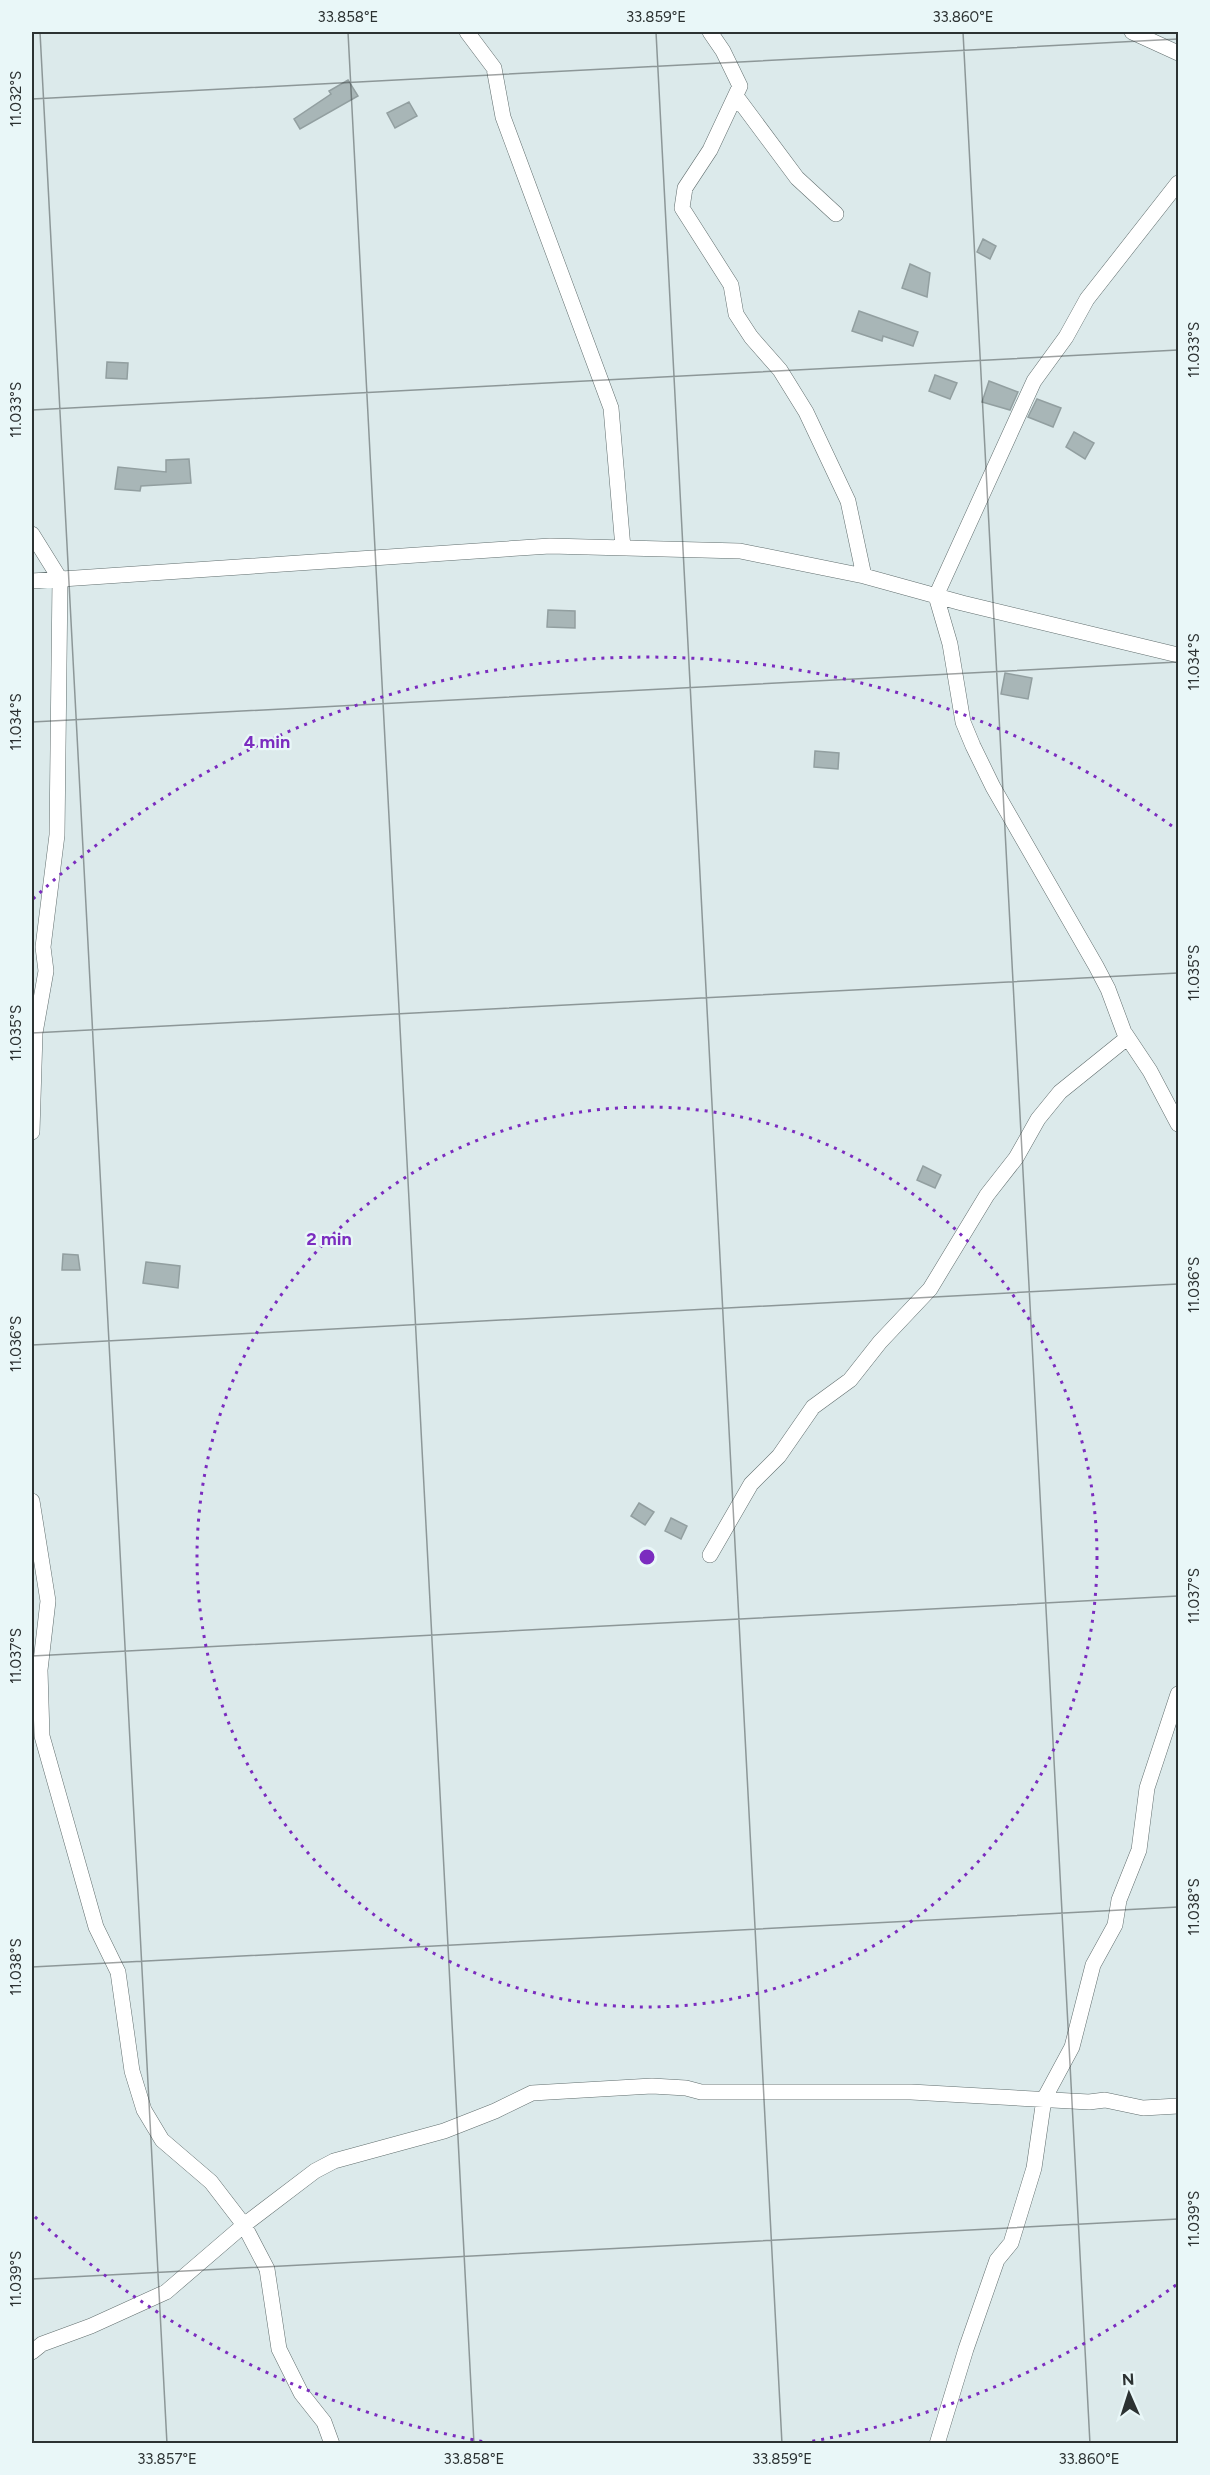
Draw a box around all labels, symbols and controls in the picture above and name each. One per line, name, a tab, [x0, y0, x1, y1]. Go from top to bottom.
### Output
text: 33.858°E	[318, 8, 378, 26]
text: 33.859°E	[626, 8, 686, 26]
text: 33.860°E	[932, 8, 994, 26]
text: 11.032°S	[7, 71, 25, 127]
text: 11.033°S	[1185, 322, 1203, 378]
text: 11.033°S	[7, 382, 25, 438]
text: 11.034°S	[1185, 633, 1203, 691]
text: 11.034°S	[7, 693, 25, 751]
text: 4 min	[244, 731, 290, 753]
text: 11.035°S	[1185, 945, 1203, 1001]
text: 11.035°S	[7, 1005, 25, 1061]
text: 2 min	[306, 1228, 352, 1250]
text: 11.036°S	[1185, 1257, 1203, 1313]
text: 11.036°S	[7, 1316, 25, 1372]
centre of rings	[637, 1547, 657, 1567]
text: 11.037°S	[1185, 1568, 1203, 1624]
text: 11.037°S	[7, 1628, 25, 1684]
text: 11.038°S	[1185, 1878, 1203, 1936]
text: 11.038°S	[7, 1938, 25, 1996]
text: 11.039°S	[1185, 2191, 1203, 2247]
text: 11.039°S	[7, 2251, 25, 2307]
north arrow	[1099, 2364, 1159, 2424]
text: N	[1122, 2370, 1135, 2389]
text: 33.857°E	[137, 2450, 197, 2468]
text: 33.858°E	[444, 2450, 504, 2468]
text: 33.859°E	[752, 2450, 812, 2468]
text: 33.860°E	[1058, 2450, 1120, 2468]

